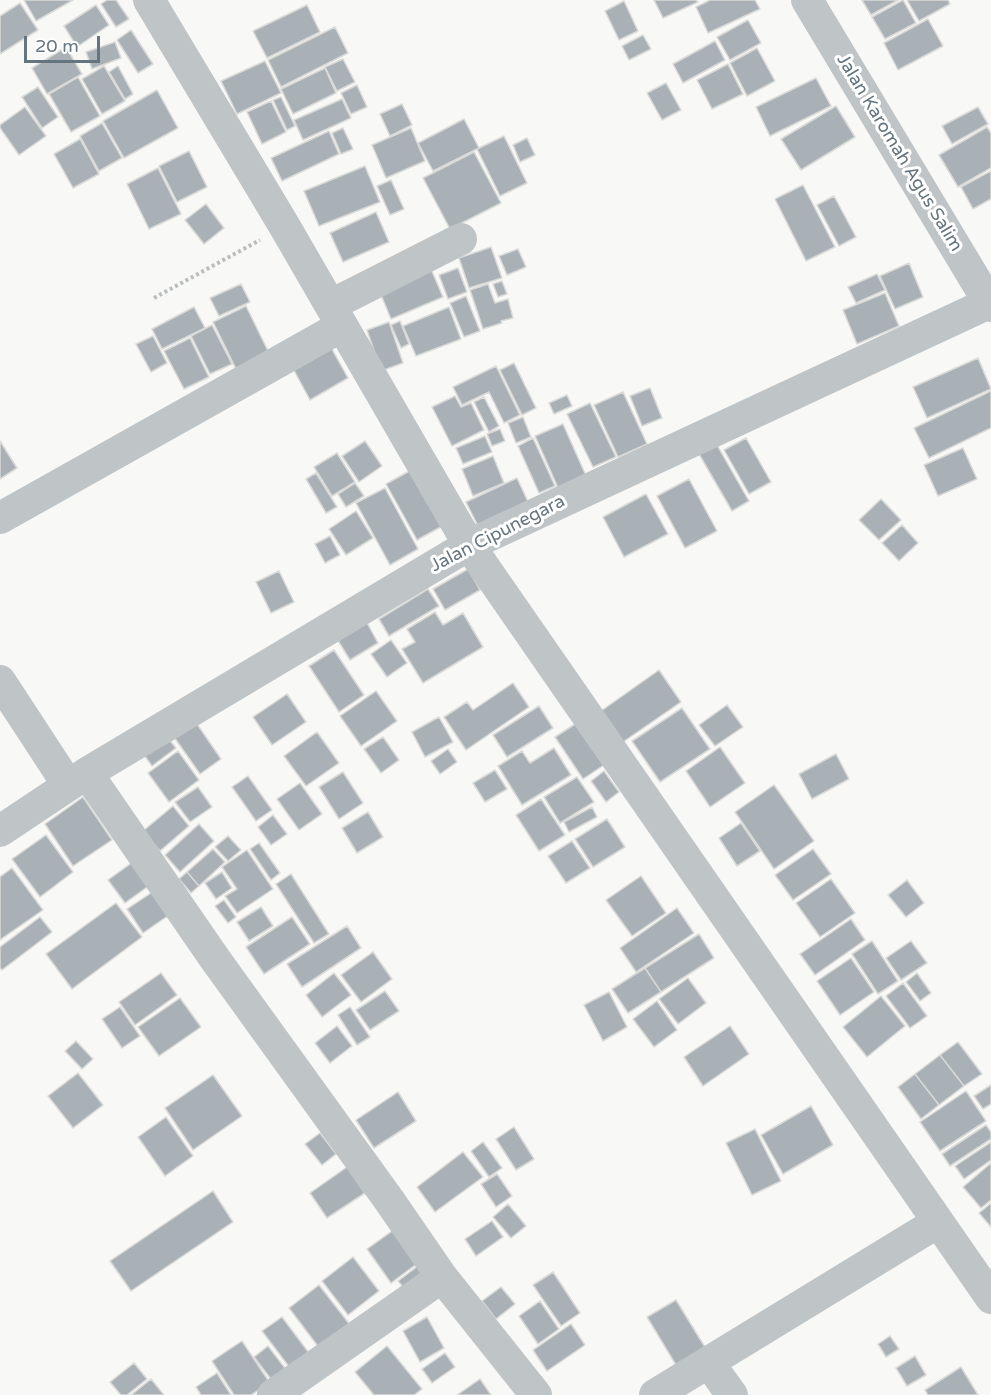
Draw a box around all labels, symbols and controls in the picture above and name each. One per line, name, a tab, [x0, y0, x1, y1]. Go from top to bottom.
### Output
scale bar	[27, 24, 104, 62]
text: 20 m	[35, 35, 79, 57]
street label: Jalan Karomah Agus Salim	[831, 50, 967, 256]
street label: Jalan Cipunegara	[427, 491, 569, 577]

